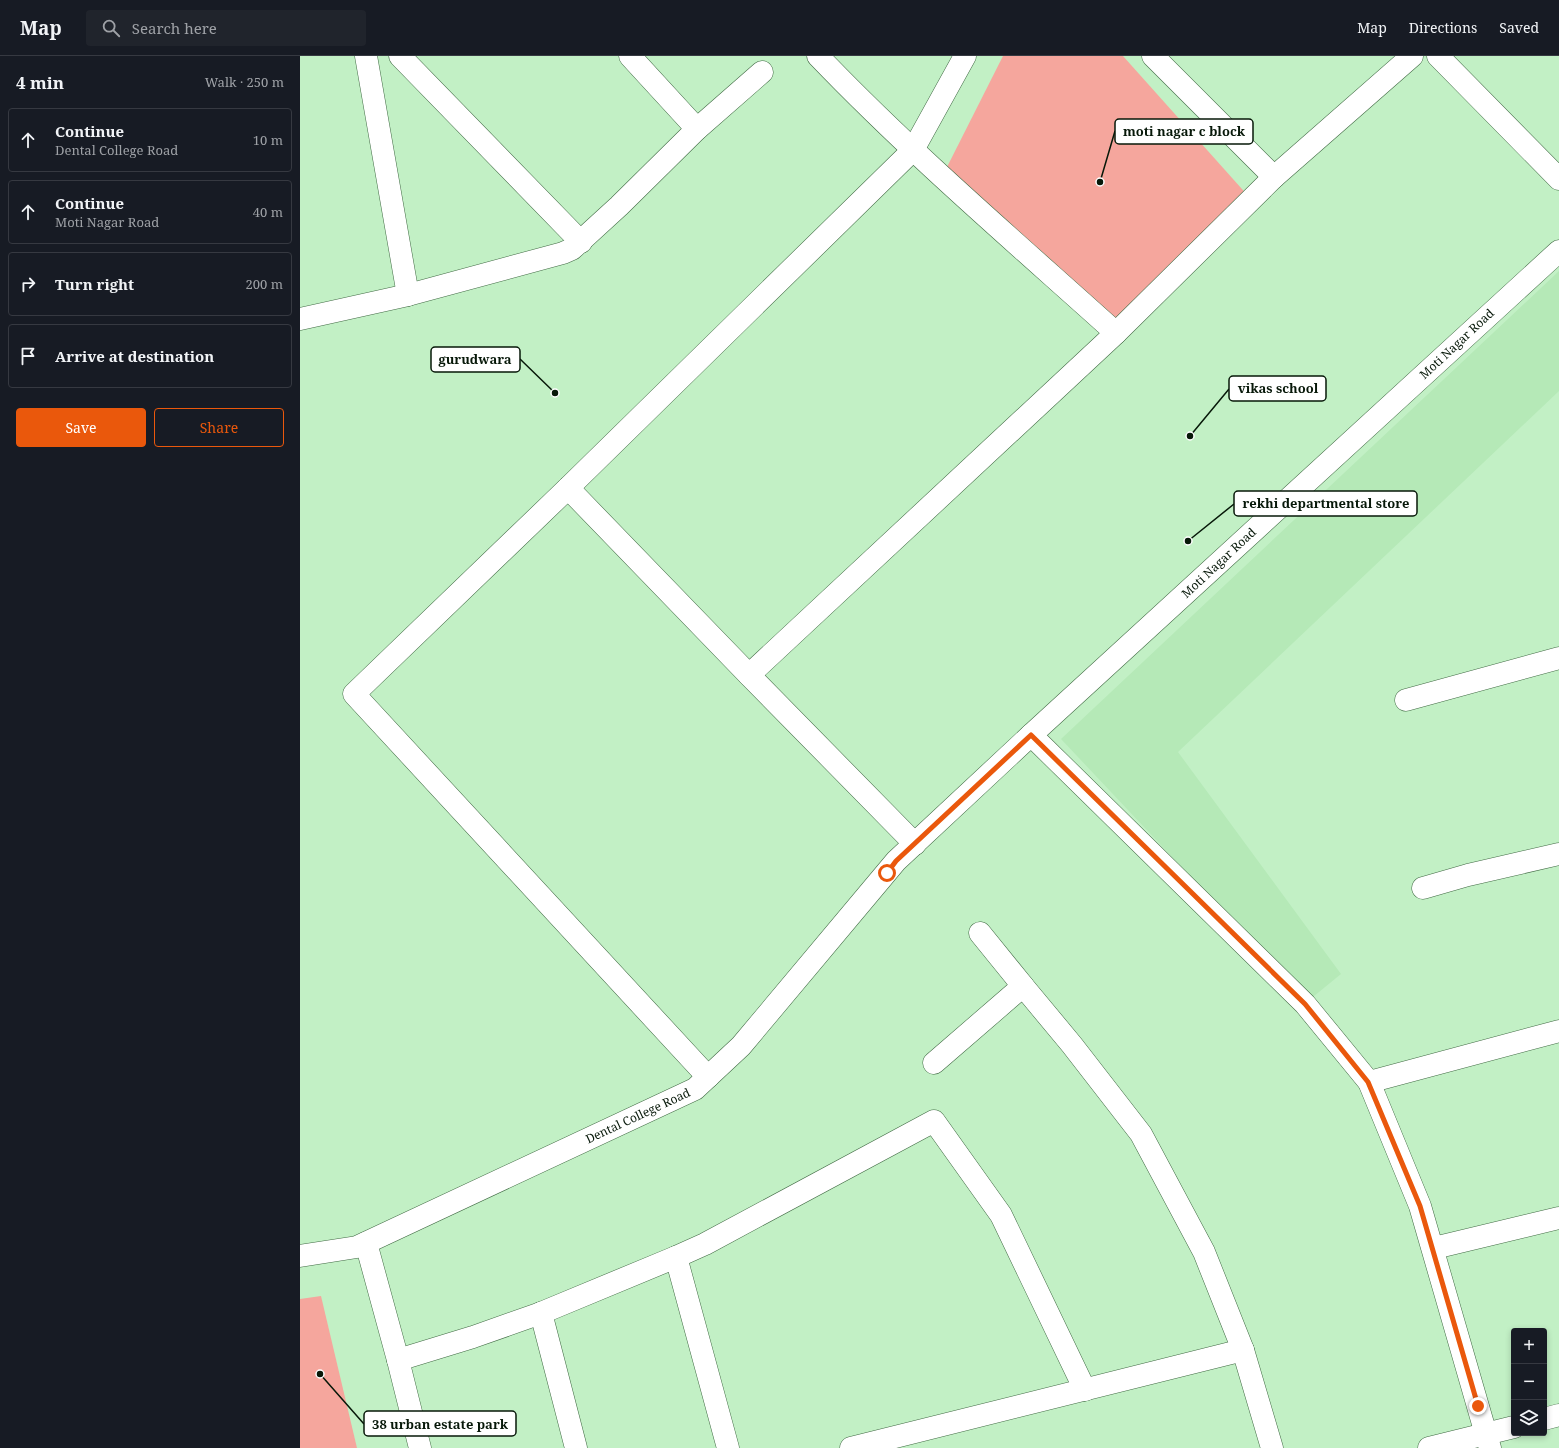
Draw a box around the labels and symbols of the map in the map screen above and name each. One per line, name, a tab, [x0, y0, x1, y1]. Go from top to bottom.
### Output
callout: moti nagar c block	[1115, 119, 1253, 144]
text: moti nagar c block	[1123, 122, 1246, 140]
street label: Moti Nagar Road	[1416, 304, 1498, 383]
callout: gurudwara	[431, 347, 520, 372]
text: gurudwara	[438, 350, 512, 368]
callout: vikas school	[1229, 376, 1326, 401]
text: vikas school	[1238, 379, 1319, 397]
callout: rekhi departmental store	[1234, 491, 1417, 516]
text: rekhi departmental store	[1243, 494, 1409, 512]
street label: Moti Nagar Road	[1178, 523, 1260, 602]
route start	[878, 864, 896, 882]
street label: Dental College Road	[583, 1084, 694, 1147]
route end	[1469, 1397, 1487, 1415]
callout: 38 urban estate park	[364, 1411, 516, 1436]
text: 38 urban estate park	[372, 1415, 509, 1433]

